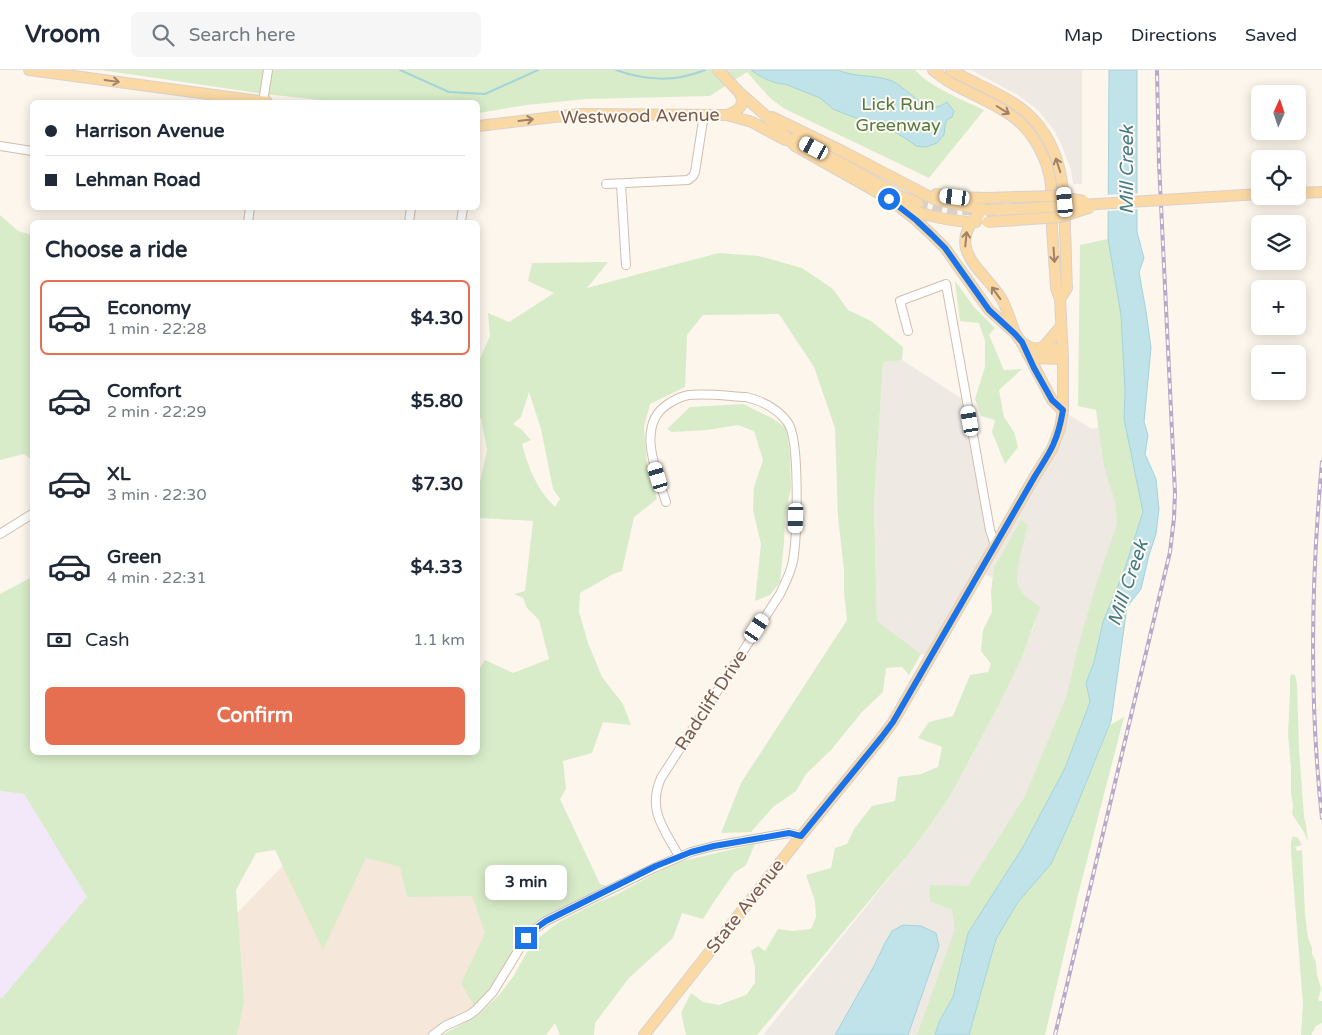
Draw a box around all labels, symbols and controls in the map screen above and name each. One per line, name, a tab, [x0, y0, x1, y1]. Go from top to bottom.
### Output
search box	[131, 12, 481, 57]
text: Vroom	[25, 20, 101, 49]
icon: search	[149, 21, 177, 49]
text: Search here	[189, 24, 296, 46]
text: Map	[1064, 24, 1103, 46]
text: Directions	[1131, 24, 1217, 46]
text: Saved	[1245, 24, 1297, 46]
one-way arrow	[104, 76, 120, 86]
north arrow	[1251, 85, 1306, 140]
map controls	[1251, 85, 1306, 400]
park label: Lick Run Greenway	[855, 93, 941, 136]
street label: Westwood Avenue	[560, 104, 720, 128]
one-way arrow	[995, 105, 1009, 115]
one-way arrow	[518, 115, 534, 125]
text: Harrison Avenue	[75, 120, 225, 142]
water label: Mill Creek	[1116, 124, 1138, 215]
car	[797, 134, 830, 162]
button: locate	[1251, 150, 1306, 205]
one-way arrow	[1053, 157, 1063, 173]
text: Lehman Road	[75, 169, 201, 191]
car	[1056, 186, 1073, 218]
route start	[878, 188, 900, 210]
car	[939, 188, 970, 206]
button: layers	[1251, 215, 1306, 270]
one-way arrow	[961, 232, 971, 248]
text: Choose a ride	[45, 237, 188, 263]
one-way arrow	[1049, 247, 1058, 263]
button: +	[1251, 280, 1306, 335]
one-way arrow	[991, 287, 1002, 300]
icon: car	[47, 295, 92, 340]
text: Economy	[107, 297, 191, 319]
text: $4.30	[411, 307, 463, 329]
text: 1 min · 22:28	[107, 319, 206, 339]
button: −	[1251, 345, 1306, 400]
icon: car	[47, 378, 92, 423]
text: Comfort	[107, 380, 181, 402]
text: $5.80	[411, 390, 463, 412]
text: 2 min · 22:29	[107, 402, 206, 422]
car	[960, 405, 979, 437]
car	[646, 460, 669, 494]
icon: car	[47, 461, 92, 506]
text: XL	[107, 463, 131, 485]
text: $7.30	[412, 473, 463, 495]
text: 3 min · 22:30	[107, 485, 206, 505]
car	[787, 503, 804, 533]
water label: Mill Creek	[1103, 536, 1153, 629]
icon: car	[47, 544, 92, 589]
text: Green	[107, 546, 161, 568]
text: $4.33	[411, 556, 463, 578]
text: 4 min · 22:31	[107, 568, 206, 588]
car	[742, 611, 771, 645]
icon: cash	[45, 626, 73, 654]
text: Cash	[85, 629, 130, 651]
text: 1.1 km	[413, 630, 465, 650]
street label: Radcliff Drive	[670, 645, 752, 755]
button: Confirm	[45, 687, 465, 745]
street label: State Avenue	[701, 855, 789, 957]
callout: 3 min	[485, 866, 567, 900]
text: 3 min	[505, 872, 547, 892]
route end	[515, 927, 537, 949]

